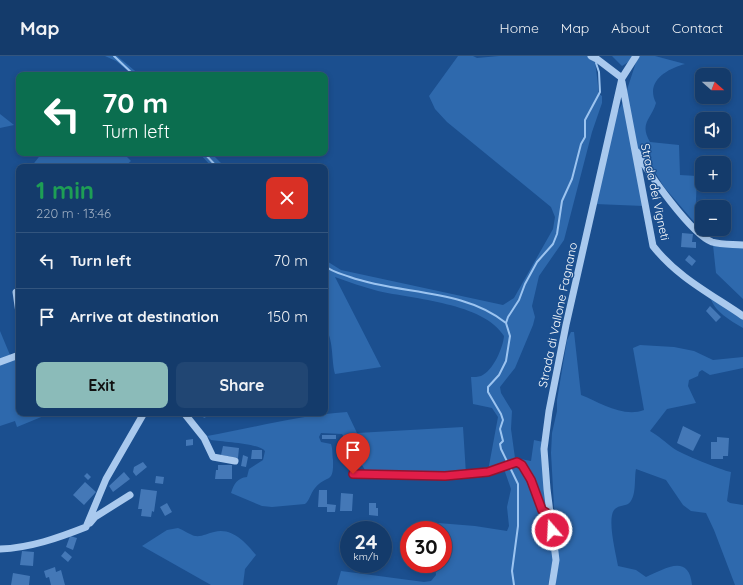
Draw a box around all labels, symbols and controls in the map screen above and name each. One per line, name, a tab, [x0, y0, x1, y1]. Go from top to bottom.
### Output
text: Map	[20, 16, 59, 40]
text: Home	[500, 19, 539, 37]
text: Map	[561, 19, 589, 37]
text: About	[611, 19, 650, 37]
text: Contact	[672, 19, 723, 37]
north arrow	[695, 68, 731, 104]
map controls	[695, 68, 731, 236]
text: 70 m	[102, 85, 168, 120]
icon: left	[36, 88, 88, 140]
button: sound	[695, 112, 731, 148]
text: Turn left	[102, 120, 170, 143]
street label: Strada dei Vigneti	[638, 142, 673, 242]
button: +	[695, 156, 731, 192]
text: 1 min	[36, 175, 94, 205]
button: close	[266, 177, 308, 219]
button: −	[695, 200, 731, 236]
text: 220 m · 13:46	[36, 205, 111, 221]
street label: Strada di Vallone Fagnano	[535, 241, 580, 389]
icon: left	[36, 250, 58, 272]
text: Turn left	[70, 251, 132, 270]
text: 70 m	[274, 251, 308, 270]
icon: arrive	[36, 306, 58, 328]
text: Arrive at destination	[70, 307, 219, 326]
text: 150 m	[268, 307, 308, 326]
button: Exit	[36, 362, 168, 408]
button: Share	[176, 362, 308, 408]
pin	[336, 433, 370, 474]
icon: arrive	[342, 439, 364, 461]
position arrow	[531, 509, 573, 551]
speed limit sign: 30	[400, 521, 452, 573]
text: 24	[354, 529, 378, 554]
text: km/h	[353, 550, 379, 563]

